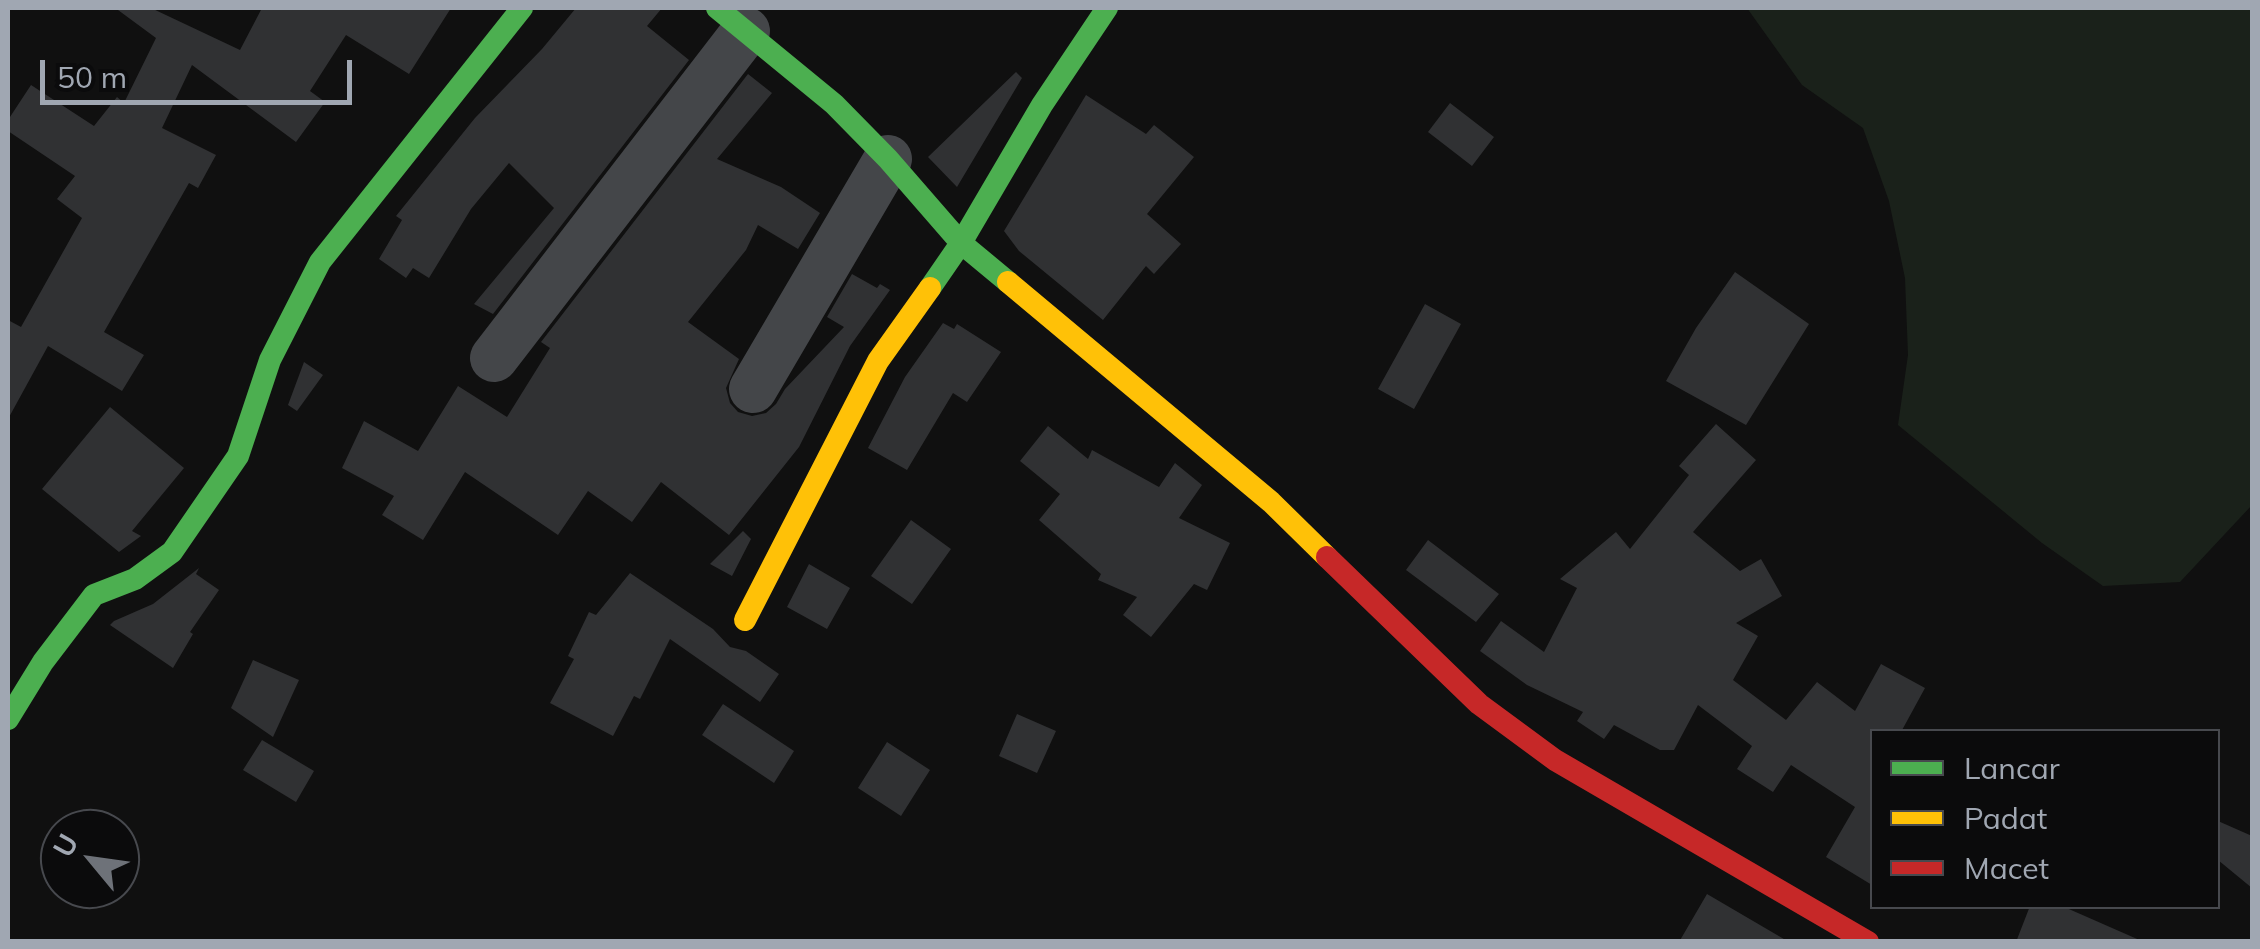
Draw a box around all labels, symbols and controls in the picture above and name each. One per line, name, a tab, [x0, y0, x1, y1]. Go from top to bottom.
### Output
scale bar	[45, 40, 358, 102]
text: 50 m	[57, 58, 127, 96]
legend	[1870, 729, 2220, 909]
text: Lancar	[1964, 749, 2060, 787]
text: Padat	[1964, 799, 2047, 837]
north arrow	[40, 809, 140, 909]
text: U	[45, 828, 85, 863]
text: Macet	[1964, 849, 2049, 887]

